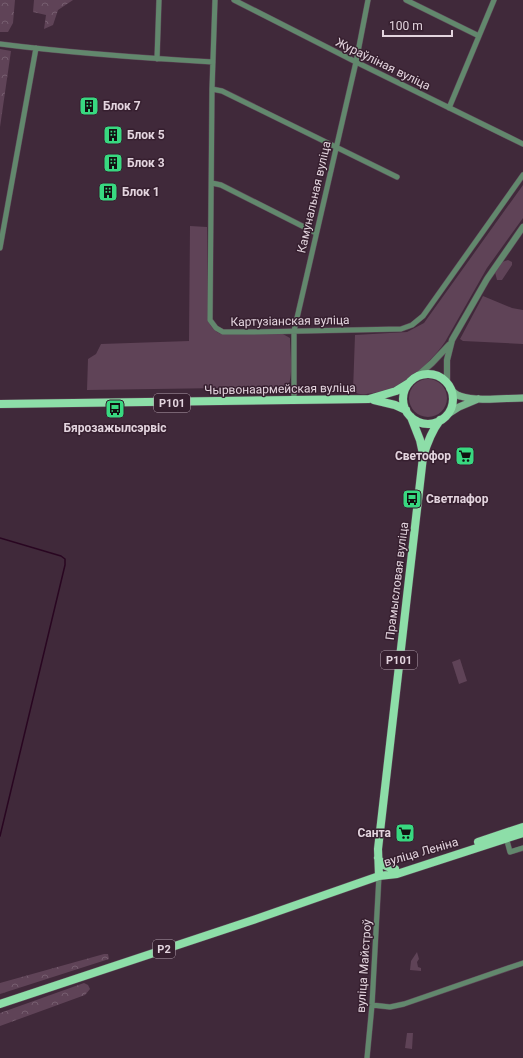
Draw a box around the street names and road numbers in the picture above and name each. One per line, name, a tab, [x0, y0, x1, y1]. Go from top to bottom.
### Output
street label: Жураўліная вуліца	[333, 35, 433, 93]
street label: Камунальная вуліца	[294, 140, 334, 254]
street label: Картузіанская вуліца	[230, 313, 350, 329]
street label: Чырвонаармейская вуліца	[204, 381, 356, 397]
road number: Р101	[154, 394, 190, 412]
street label: Прамысловая вуліца	[383, 521, 411, 641]
road number: Р101	[381, 651, 417, 669]
street label: вуліца Леніна	[382, 835, 460, 869]
street label: вуліца Майстроў	[354, 918, 374, 1013]
road number: Р2	[153, 940, 175, 958]

